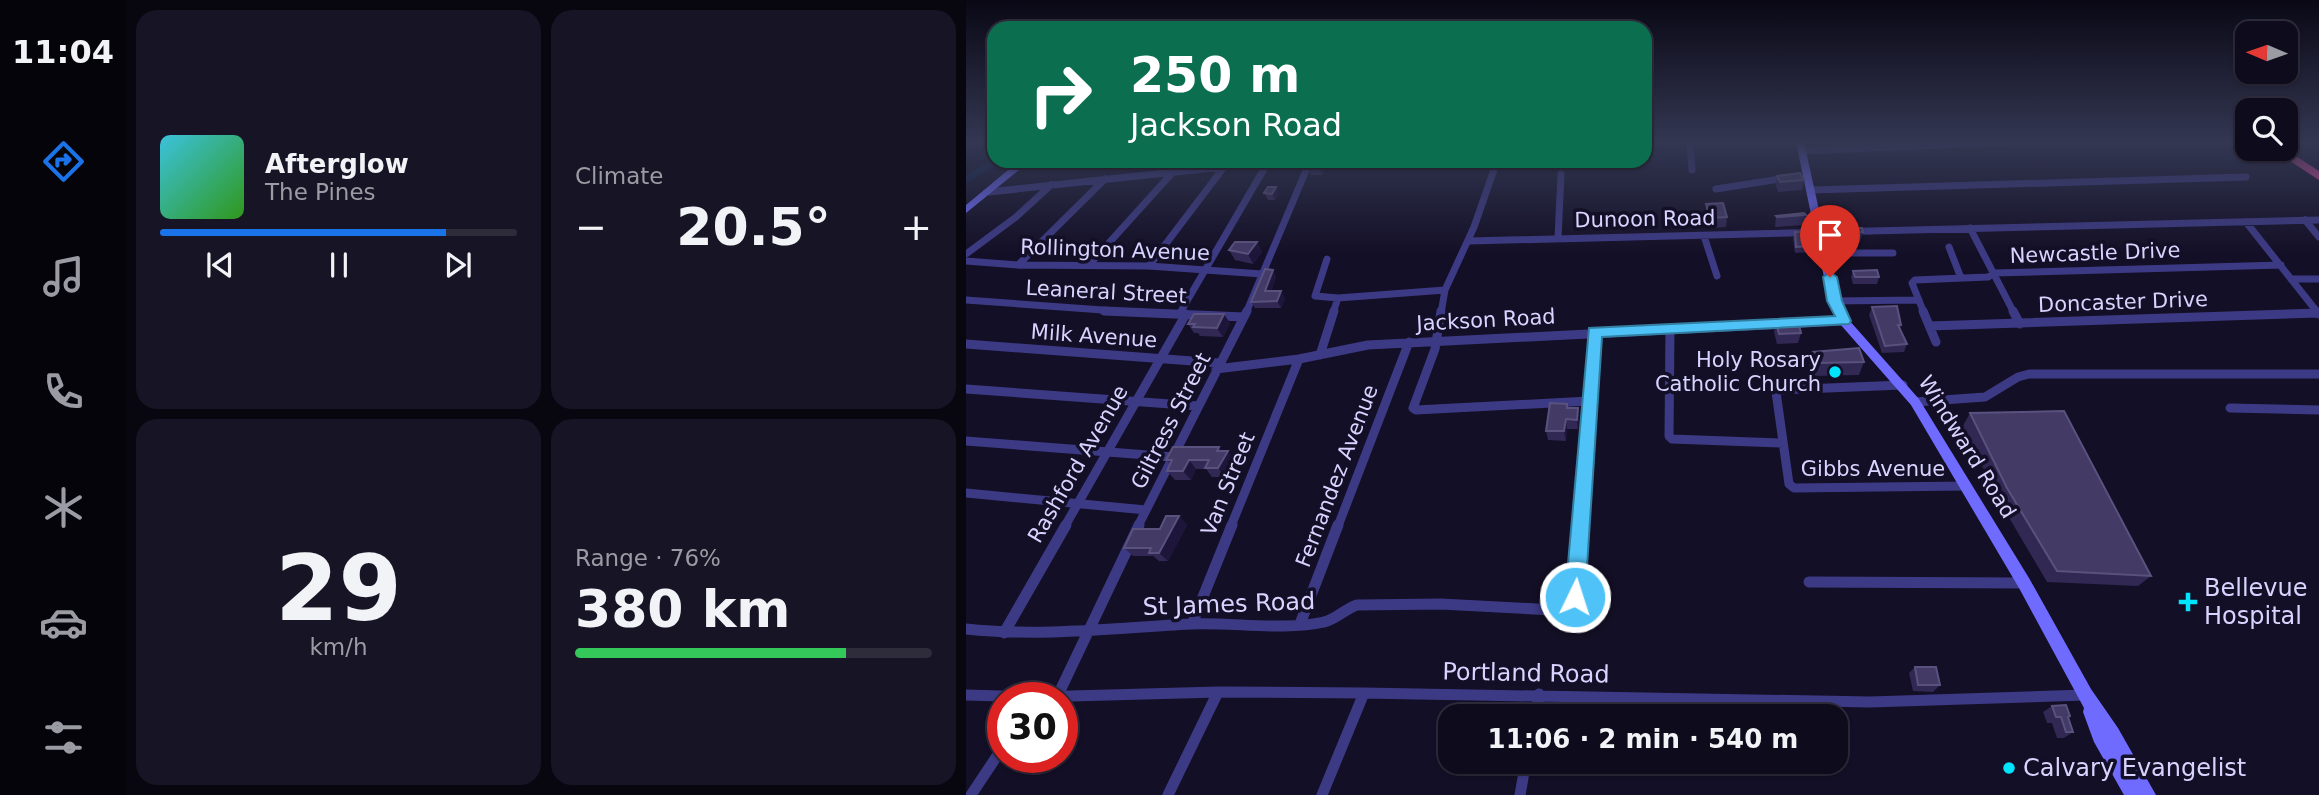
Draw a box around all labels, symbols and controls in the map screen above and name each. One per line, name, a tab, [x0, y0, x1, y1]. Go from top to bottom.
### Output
north arrow	[2235, 21, 2298, 84]
map controls	[2235, 21, 2298, 161]
text: 11:04	[12, 33, 114, 71]
text: 250 m	[1130, 47, 1300, 104]
icon: right	[1015, 49, 1106, 140]
button: search	[2235, 98, 2298, 161]
text: Jackson Road	[1130, 106, 1342, 144]
icon: directions	[39, 137, 88, 186]
text: Afterglow	[265, 149, 409, 179]
text: Climate	[575, 163, 664, 189]
text: The Pines	[265, 179, 376, 205]
text: 20.5°	[676, 197, 831, 257]
text: −	[575, 205, 607, 249]
text: +	[900, 205, 932, 249]
pin	[1800, 205, 1860, 277]
street label: Dunoon Road	[1574, 206, 1716, 232]
icon: arrive	[1811, 216, 1849, 254]
street label: Rollington Avenue	[1020, 235, 1210, 265]
street label: Newcastle Drive	[2009, 238, 2181, 268]
icon: previous	[201, 246, 239, 284]
icon: pause	[320, 246, 358, 284]
icon: next	[439, 246, 477, 284]
icon: music	[39, 252, 88, 301]
street label: Leaneral Street	[1025, 276, 1187, 308]
street label: Doncaster Drive	[2038, 287, 2208, 317]
street label: Jackson Road	[1414, 304, 1556, 336]
street label: Milk Avenue	[1030, 320, 1158, 352]
place label: Holy Rosary Catholic Church	[1655, 348, 1821, 396]
street label: Giltress Street	[1126, 349, 1216, 493]
marker: Holy Rosary Catholic Church	[1827, 364, 1843, 380]
icon: phone	[39, 367, 88, 416]
street label: Windward Road	[1913, 371, 2021, 523]
street label: Rashford Avenue	[1023, 381, 1133, 547]
street label: Fernandez Avenue	[1291, 381, 1383, 571]
street label: Van Street	[1196, 429, 1260, 539]
street label: Gibbs Avenue	[1801, 457, 1945, 481]
icon: climate	[39, 483, 88, 532]
text: 29	[275, 536, 402, 641]
text: Range · 76%	[575, 545, 721, 571]
position arrow	[1538, 560, 1612, 634]
place label: Bellevue Hospital	[2204, 574, 2308, 630]
text: 380 km	[575, 579, 790, 639]
street label: St James Road	[1142, 587, 1316, 621]
marker: Bellevue Hospital	[2178, 592, 2198, 612]
icon: car	[39, 598, 88, 647]
text: km/h	[309, 634, 368, 660]
street label: Portland Road	[1442, 658, 1610, 688]
speed limit sign: 30	[987, 682, 1078, 773]
icon: filters	[39, 713, 88, 762]
text: 11:06 · 2 min · 540 m	[1488, 724, 1798, 754]
place label: Calvary Evangelist	[2023, 754, 2246, 782]
marker: Calvary Evangelist	[2001, 760, 2017, 776]

